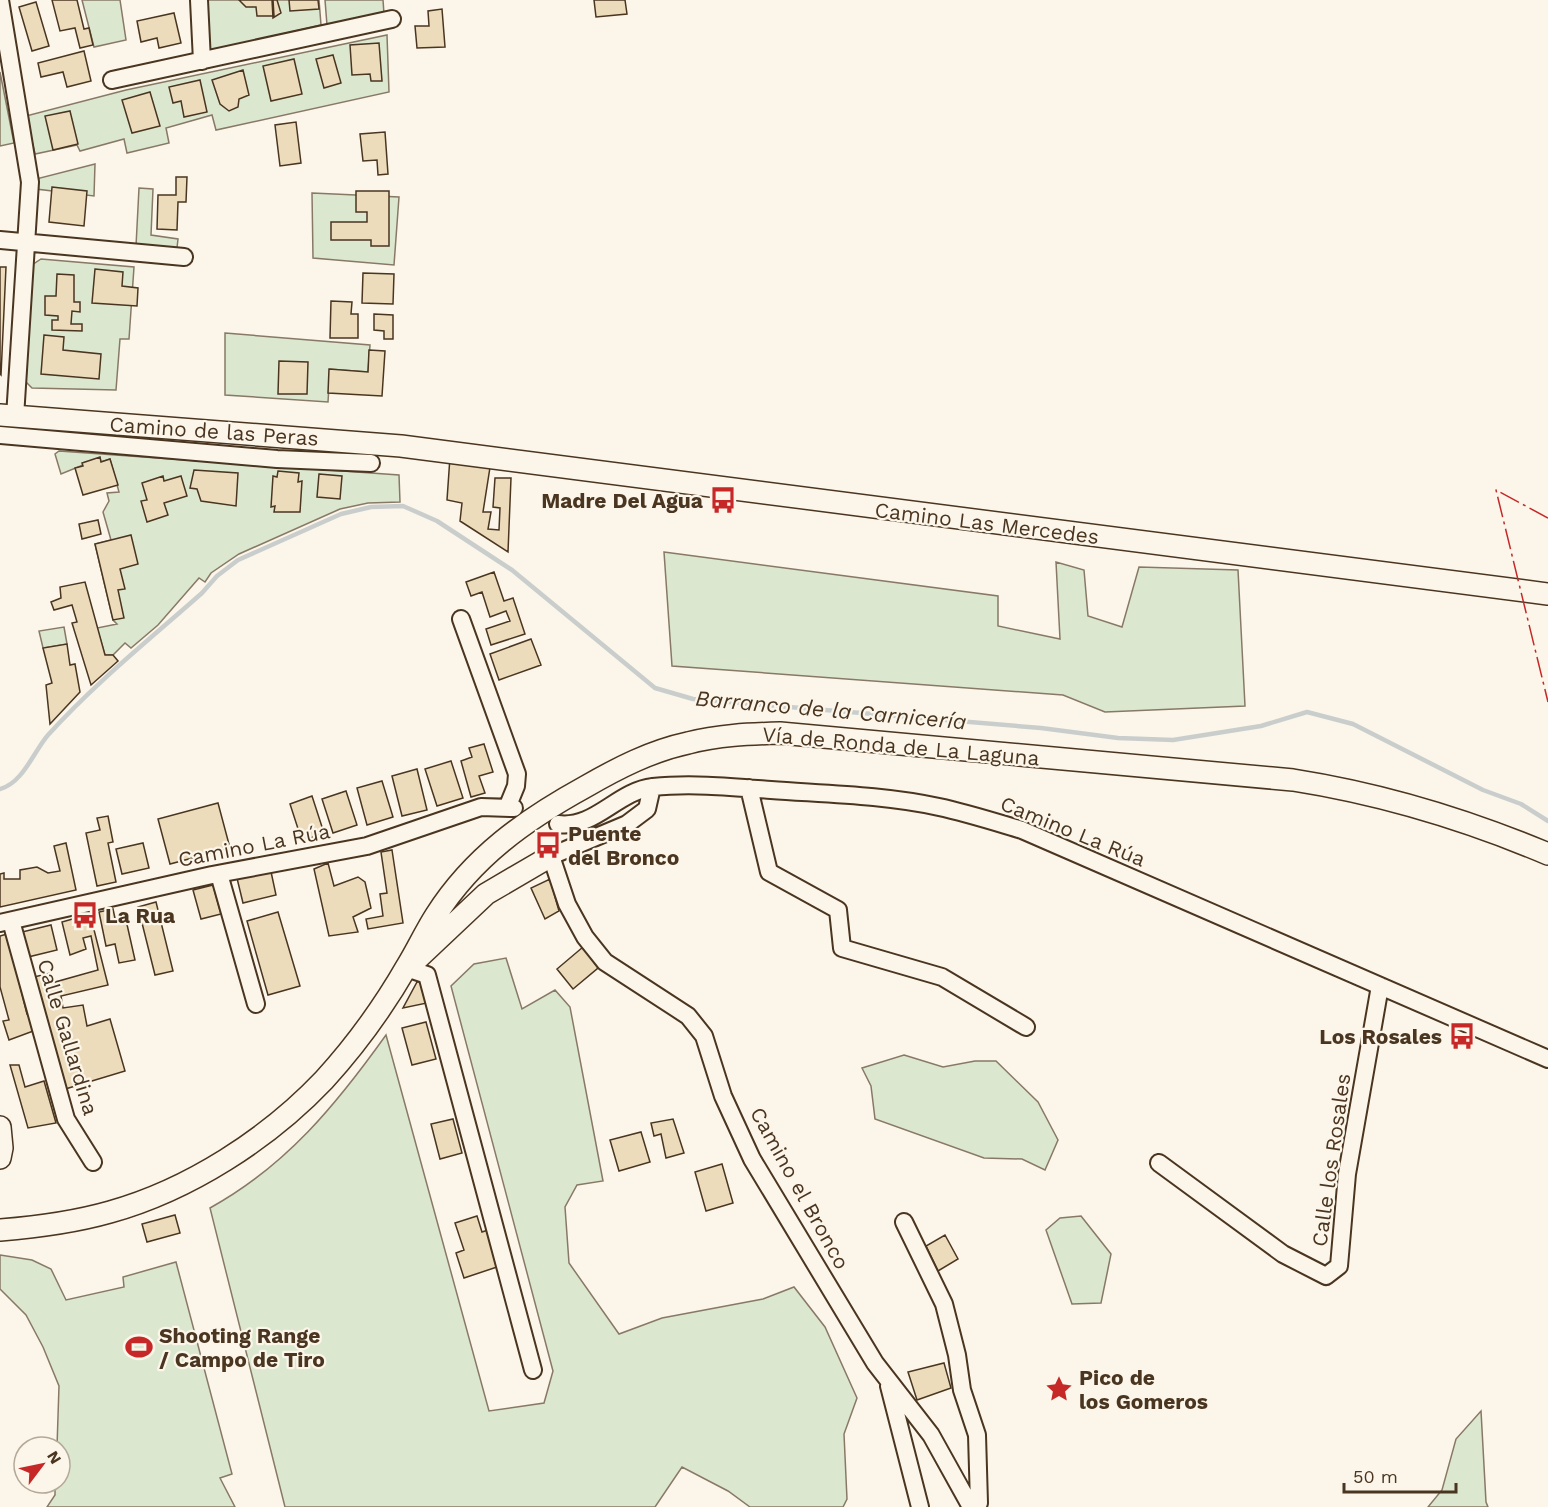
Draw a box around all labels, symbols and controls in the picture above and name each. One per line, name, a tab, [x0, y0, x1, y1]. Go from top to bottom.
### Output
street label: Camino de las Peras	[109, 411, 319, 451]
bus stop icon: Madre Del Agua	[708, 485, 738, 515]
place label: Madre Del Agua	[541, 488, 704, 513]
street label: Camino Las Mercedes	[873, 497, 1101, 549]
water label: Barranco de la Carnicería	[694, 686, 968, 734]
street label: Vía de Ronda de La Laguna	[761, 721, 1041, 771]
street label: Camino La Rúa	[997, 790, 1149, 872]
street label: Camino La Rúa	[176, 818, 332, 872]
place label: Puente del Bronco	[568, 821, 679, 870]
bus stop icon: Puente del Bronco	[533, 830, 563, 860]
bus stop icon: La Rua	[70, 900, 100, 930]
place label: La Rua	[105, 903, 176, 928]
street label: Calle Gallardina	[32, 956, 104, 1118]
bus stop icon: Los Rosales	[1447, 1021, 1477, 1051]
place label: Los Rosales	[1319, 1024, 1442, 1049]
street label: Calle los Rosales	[1306, 1072, 1356, 1248]
street label: Camino el Bronco	[745, 1103, 855, 1273]
place label: Shooting Range / Campo de Tiro	[159, 1323, 325, 1372]
sports icon: Shooting Range / Campo de Tiro	[124, 1332, 154, 1362]
place label: Pico de los Gomeros	[1079, 1365, 1208, 1414]
place icon: Pico de los Gomeros	[1044, 1374, 1074, 1404]
north arrow	[12, 1435, 72, 1495]
text: N	[43, 1447, 65, 1467]
scale bar	[1344, 1456, 1456, 1494]
text: 50 m	[1353, 1466, 1398, 1487]

